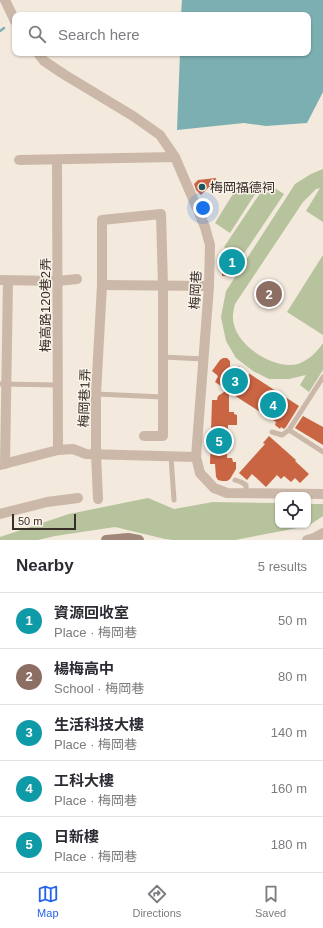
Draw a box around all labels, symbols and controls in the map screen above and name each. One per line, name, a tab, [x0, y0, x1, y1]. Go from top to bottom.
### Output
search box	[12, 12, 311, 56]
icon: search	[26, 23, 48, 45]
text: Search here	[58, 26, 140, 43]
place label: 梅岡福德祠	[210, 180, 275, 195]
marker: 梅岡福德祠	[197, 182, 207, 192]
your location	[193, 198, 213, 218]
pin: 1	[219, 247, 245, 277]
street label: 梅高路120巷2弄	[38, 258, 53, 352]
street label: 梅岡巷	[187, 270, 204, 310]
pin: 2	[256, 279, 282, 309]
pin: 3	[222, 366, 248, 396]
street label: 梅岡巷1弄	[76, 368, 93, 428]
pin: 4	[260, 390, 286, 420]
pin: 5	[206, 426, 232, 456]
map controls	[275, 492, 311, 528]
button: locate	[275, 492, 311, 528]
scale bar	[12, 512, 76, 531]
text: 50 m	[18, 515, 42, 527]
text: Nearby	[16, 556, 74, 575]
text: 5 results	[258, 559, 307, 574]
text: 資源回收室	[54, 604, 129, 621]
text: 1	[25, 613, 33, 628]
text: 50 m	[278, 613, 307, 628]
text: Place · 梅岡巷	[54, 625, 137, 640]
text: 楊梅高中	[54, 660, 114, 677]
text: 2	[25, 669, 33, 684]
text: 80 m	[278, 669, 307, 684]
text: School · 梅岡巷	[54, 681, 144, 696]
text: 生活科技大樓	[54, 716, 144, 733]
text: 3	[25, 725, 33, 740]
text: 140 m	[271, 725, 307, 740]
text: Place · 梅岡巷	[54, 737, 137, 752]
text: 工科大樓	[54, 772, 114, 789]
text: 4	[25, 781, 33, 796]
text: 160 m	[271, 781, 307, 796]
text: Place · 梅岡巷	[54, 793, 137, 808]
text: 日新樓	[54, 828, 99, 845]
text: 5	[25, 837, 33, 852]
text: 180 m	[271, 837, 307, 852]
text: Place · 梅岡巷	[54, 849, 137, 864]
tab: Map	[37, 883, 59, 919]
tab: Directions	[132, 883, 181, 919]
tab: Saved	[255, 883, 286, 919]

